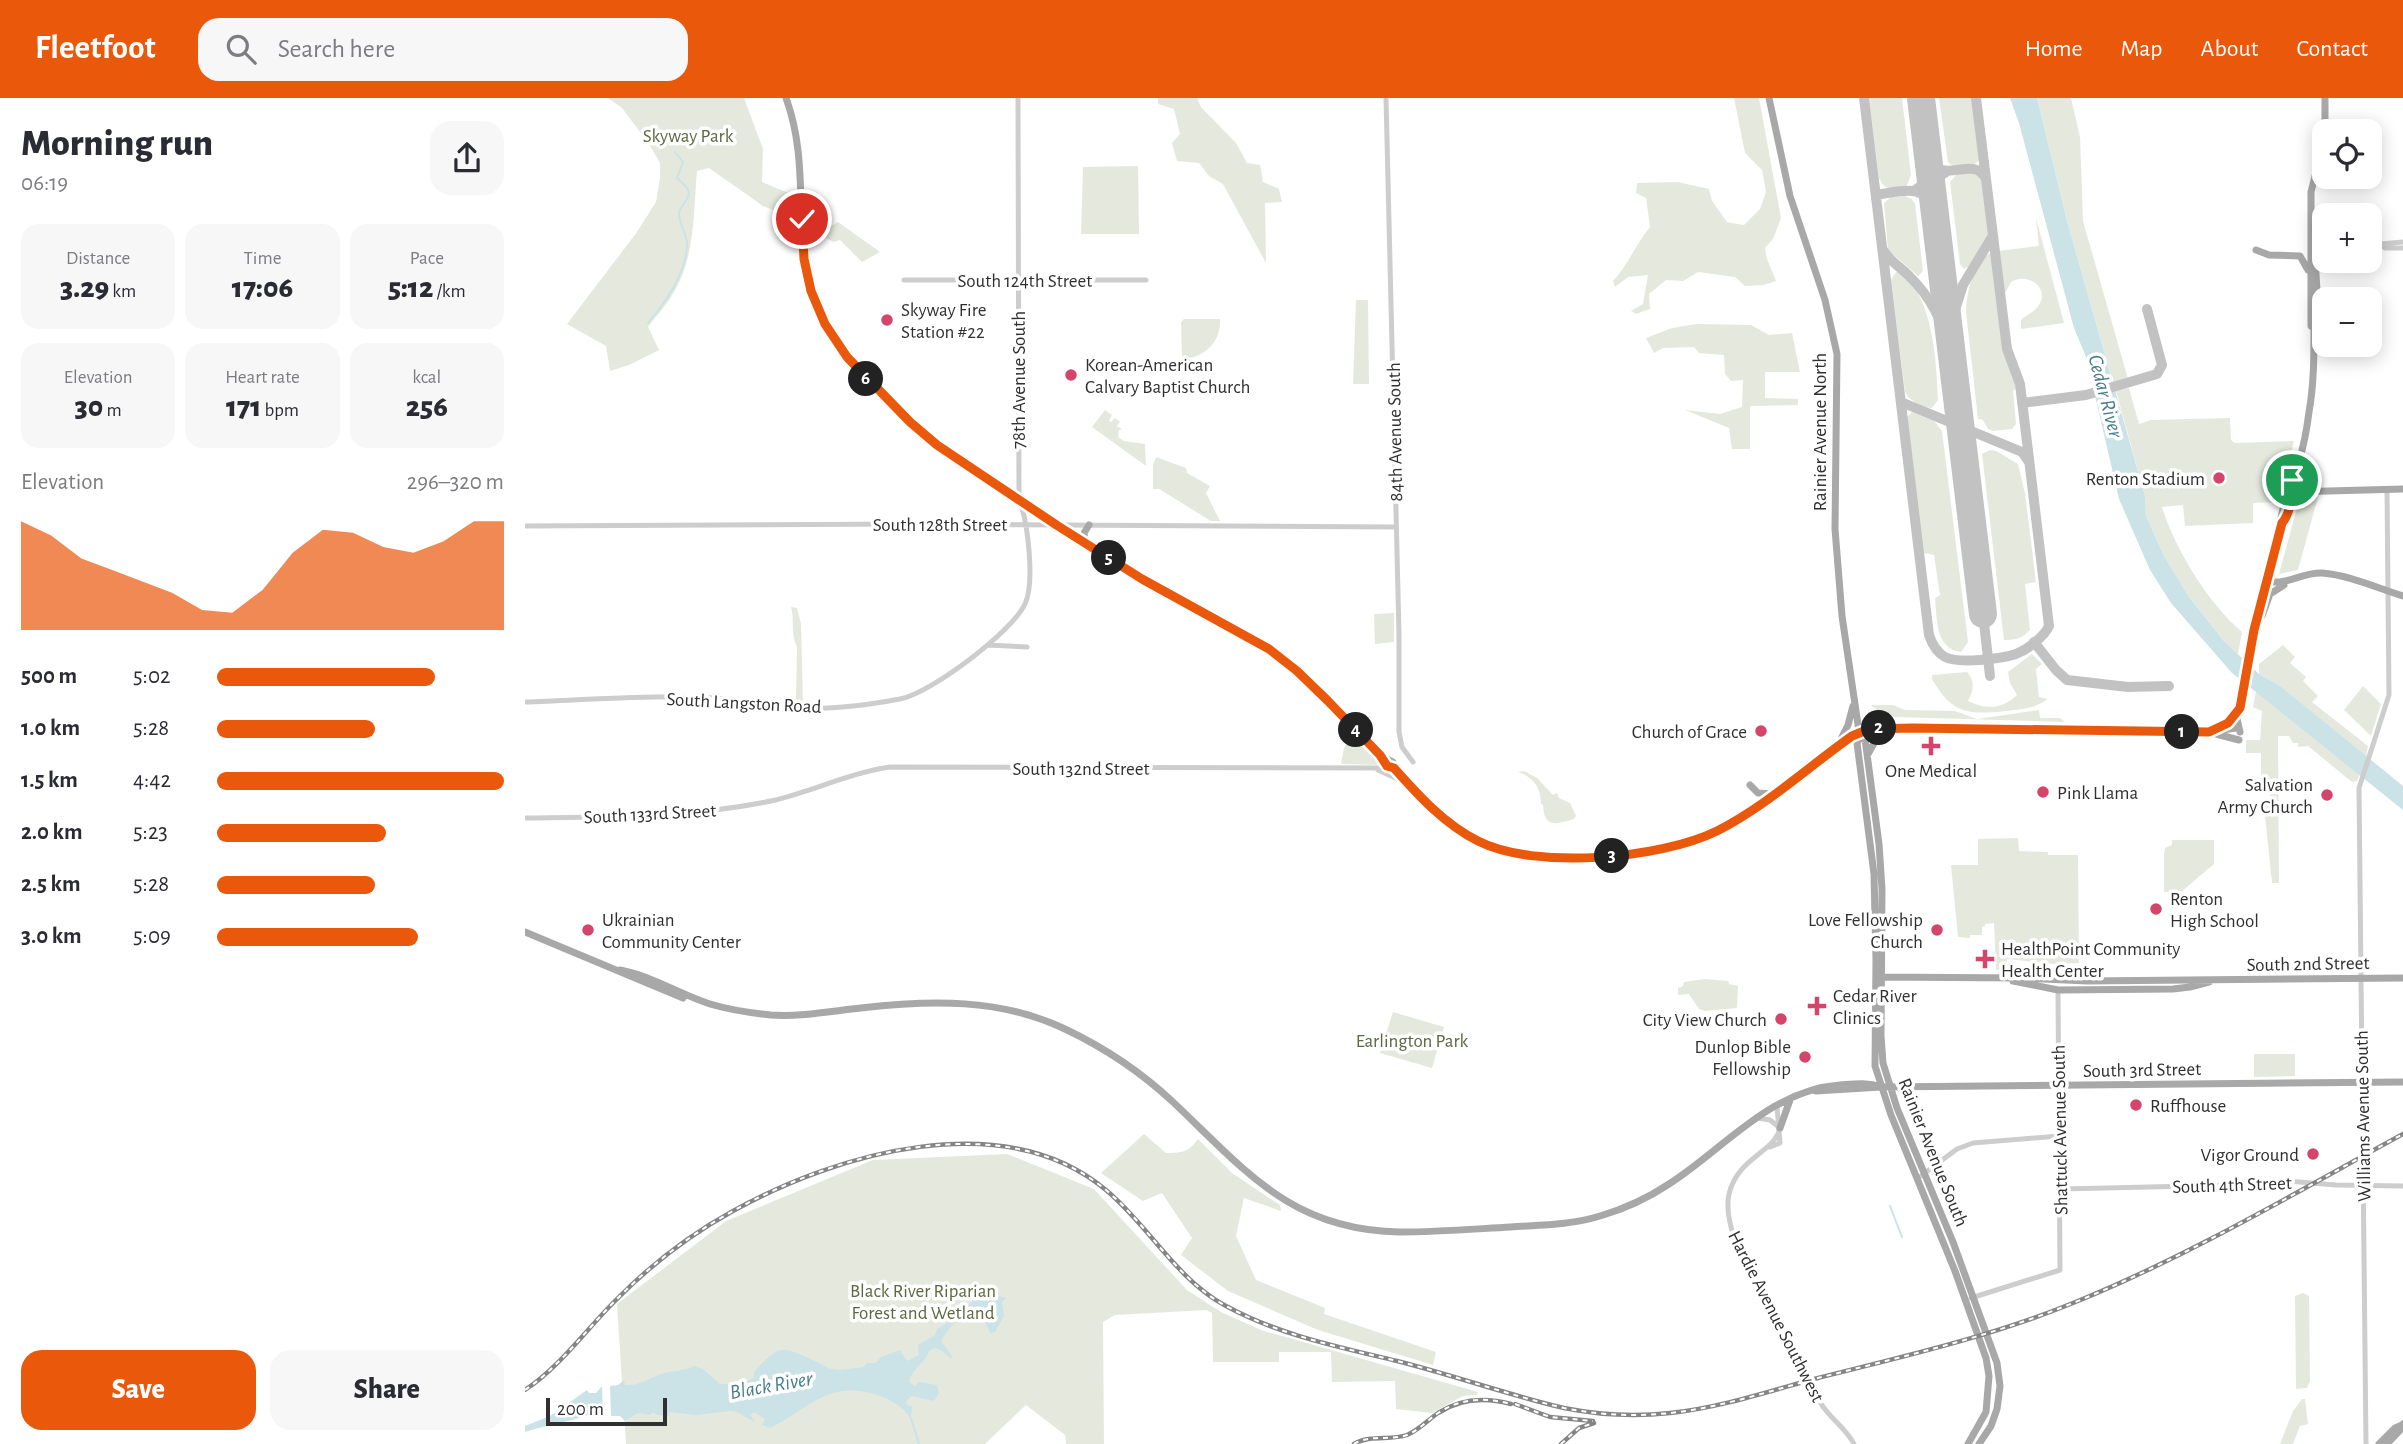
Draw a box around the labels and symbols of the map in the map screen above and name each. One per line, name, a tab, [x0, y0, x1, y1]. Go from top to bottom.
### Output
park label: Skyway Park	[643, 127, 734, 146]
pin	[772, 189, 832, 249]
street label: South 124th Street	[958, 272, 1092, 291]
place label: Skyway Fire Station #22	[901, 301, 987, 342]
street label: 78th Avenue South	[1010, 311, 1029, 449]
marker: Skyway Fire Station #22	[879, 312, 895, 328]
water label: Cedar River	[2084, 352, 2127, 441]
street label: Rainier Avenue North	[1811, 353, 1830, 511]
place label: Korean-American Calvary Baptist Church	[1085, 356, 1250, 397]
pin: 6	[849, 362, 883, 396]
street label: 84th Avenue South	[1385, 362, 1406, 502]
marker: Korean-American Calvary Baptist Church	[1063, 367, 1079, 383]
pin	[2262, 450, 2322, 510]
place label: Renton Stadium	[2086, 470, 2205, 489]
marker: Renton Stadium	[2211, 470, 2227, 486]
street label: South 128th Street	[873, 516, 1007, 535]
pin: 5	[1091, 540, 1127, 575]
street label: South Langston Road	[666, 690, 822, 717]
pin: 2	[1861, 710, 1897, 746]
pin: 4	[1339, 712, 1373, 748]
pin: 1	[2165, 714, 2199, 750]
place label: Church of Grace	[1632, 723, 1747, 742]
marker: Church of Grace	[1753, 723, 1769, 739]
marker: One Medical	[1921, 736, 1941, 756]
street label: South 132nd Street	[1012, 760, 1150, 779]
place label: One Medical	[1885, 762, 1977, 781]
place label: Salvation Army Church	[2217, 776, 2313, 817]
marker: Pink Llama	[2035, 784, 2051, 800]
place label: Pink Llama	[2057, 784, 2138, 803]
marker: Salvation Army Church	[2319, 787, 2335, 803]
street label: South 133rd Street	[583, 802, 717, 827]
pin: 3	[1595, 838, 1629, 874]
place label: Renton High School	[2170, 890, 2259, 931]
marker: Renton High School	[2148, 901, 2164, 917]
place label: Ukrainian Community Center	[602, 911, 741, 952]
place label: Love Fellowship Church	[1808, 911, 1923, 952]
marker: Ukrainian Community Center	[580, 922, 596, 938]
marker: Love Fellowship Church	[1929, 922, 1945, 938]
place label: HealthPoint Community Health Center	[2001, 940, 2180, 981]
marker: HealthPoint Community Health Center	[1975, 949, 1995, 969]
street label: South 2nd Street	[2246, 954, 2370, 975]
place label: Cedar River Clinics	[1833, 987, 1917, 1028]
marker: Cedar River Clinics	[1807, 996, 1827, 1016]
place label: City View Church	[1643, 1011, 1767, 1030]
marker: City View Church	[1773, 1011, 1789, 1027]
street label: Williams Avenue South	[2353, 1030, 2374, 1202]
park label: Earlington Park	[1356, 1032, 1469, 1051]
place label: Dunlop Bible Fellowship	[1695, 1038, 1791, 1079]
street label: Shattuck Avenue South	[2050, 1045, 2071, 1215]
marker: Dunlop Bible Fellowship	[1797, 1049, 1813, 1065]
street label: South 3rd Street	[2083, 1060, 2201, 1081]
street label: Rainier Avenue South	[1894, 1076, 1971, 1229]
marker: Ruffhouse	[2128, 1097, 2144, 1113]
place label: Ruffhouse	[2150, 1097, 2226, 1116]
place label: Vigor Ground	[2200, 1146, 2299, 1165]
marker: Vigor Ground	[2305, 1146, 2321, 1162]
street label: South 4th Street	[2172, 1174, 2292, 1197]
street label: Hardie Avenue Southwest	[1724, 1228, 1827, 1406]
park label: Black River Riparian Forest and Wetland	[850, 1282, 996, 1323]
water label: Black River	[728, 1368, 815, 1403]
scale bar	[546, 1395, 667, 1427]

